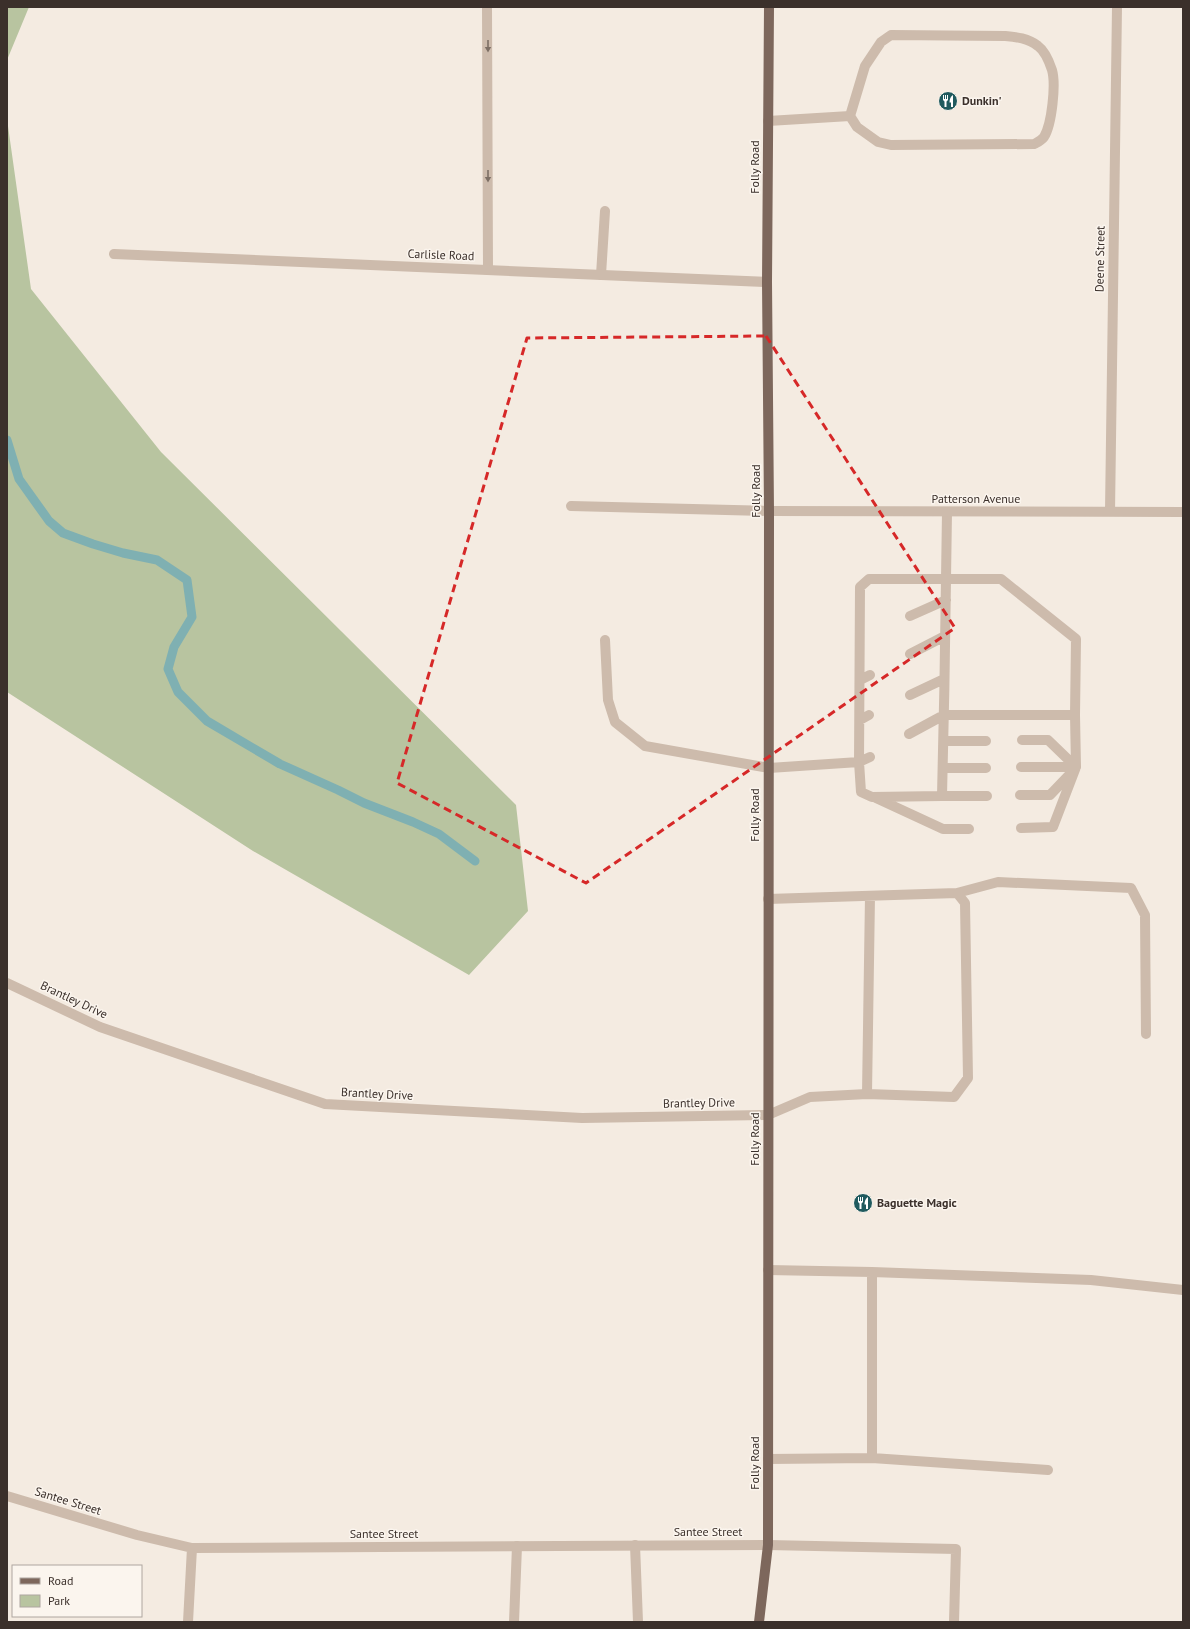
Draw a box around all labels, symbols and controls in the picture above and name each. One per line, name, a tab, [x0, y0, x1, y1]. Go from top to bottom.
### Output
one-way arrow	[485, 40, 491, 53]
restaurant icon: Dunkin'	[937, 90, 959, 112]
place label: Dunkin'	[962, 93, 1001, 108]
street label: Folly Road	[747, 140, 762, 194]
one-way arrow	[485, 170, 491, 183]
street label: Deene Street	[1091, 226, 1108, 292]
street label: Carlisle Road	[407, 246, 475, 263]
street label: Folly Road	[748, 464, 763, 518]
street label: Patterson Avenue	[932, 491, 1020, 506]
street label: Folly Road	[747, 788, 762, 842]
street label: Brantley Drive	[38, 977, 110, 1022]
street label: Brantley Drive	[341, 1084, 414, 1103]
street label: Brantley Drive	[663, 1094, 735, 1111]
street label: Folly Road	[747, 1112, 762, 1166]
restaurant icon: Baguette Magic	[852, 1192, 874, 1214]
place label: Baguette Magic	[877, 1195, 957, 1210]
street label: Folly Road	[747, 1436, 762, 1490]
street label: Santee Street	[33, 1483, 103, 1518]
street label: Santee Street	[674, 1524, 742, 1539]
street label: Santee Street	[350, 1526, 418, 1541]
legend	[12, 1565, 142, 1617]
text: Road	[48, 1573, 73, 1588]
text: Park	[48, 1593, 70, 1608]

